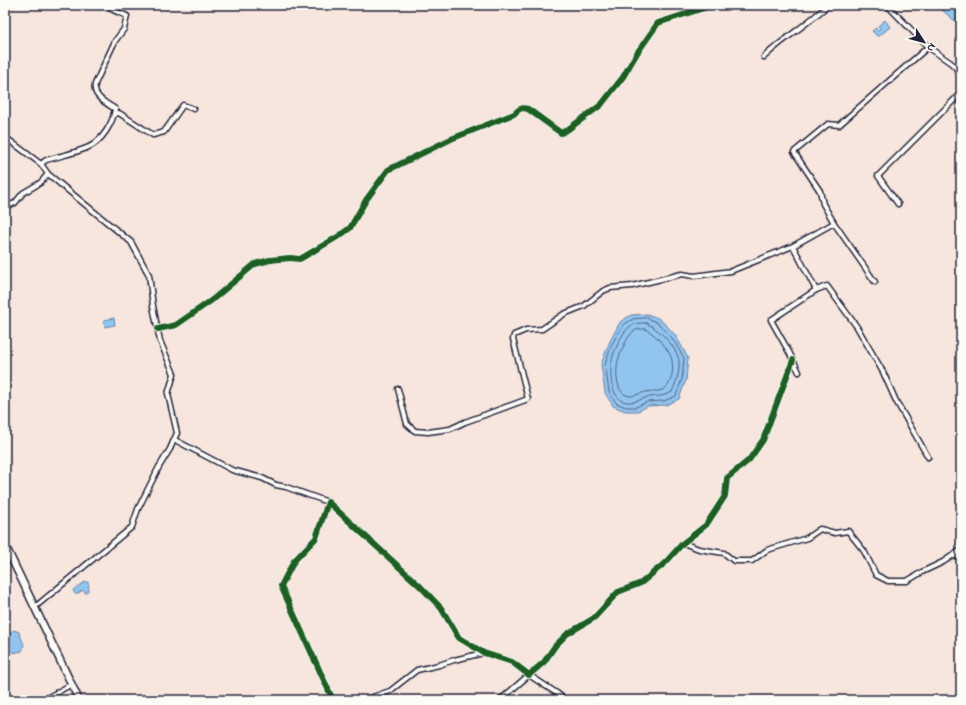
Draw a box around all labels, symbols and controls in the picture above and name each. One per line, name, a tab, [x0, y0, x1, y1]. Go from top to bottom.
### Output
north arrow	[904, 22, 944, 62]
text: N	[923, 40, 940, 55]

